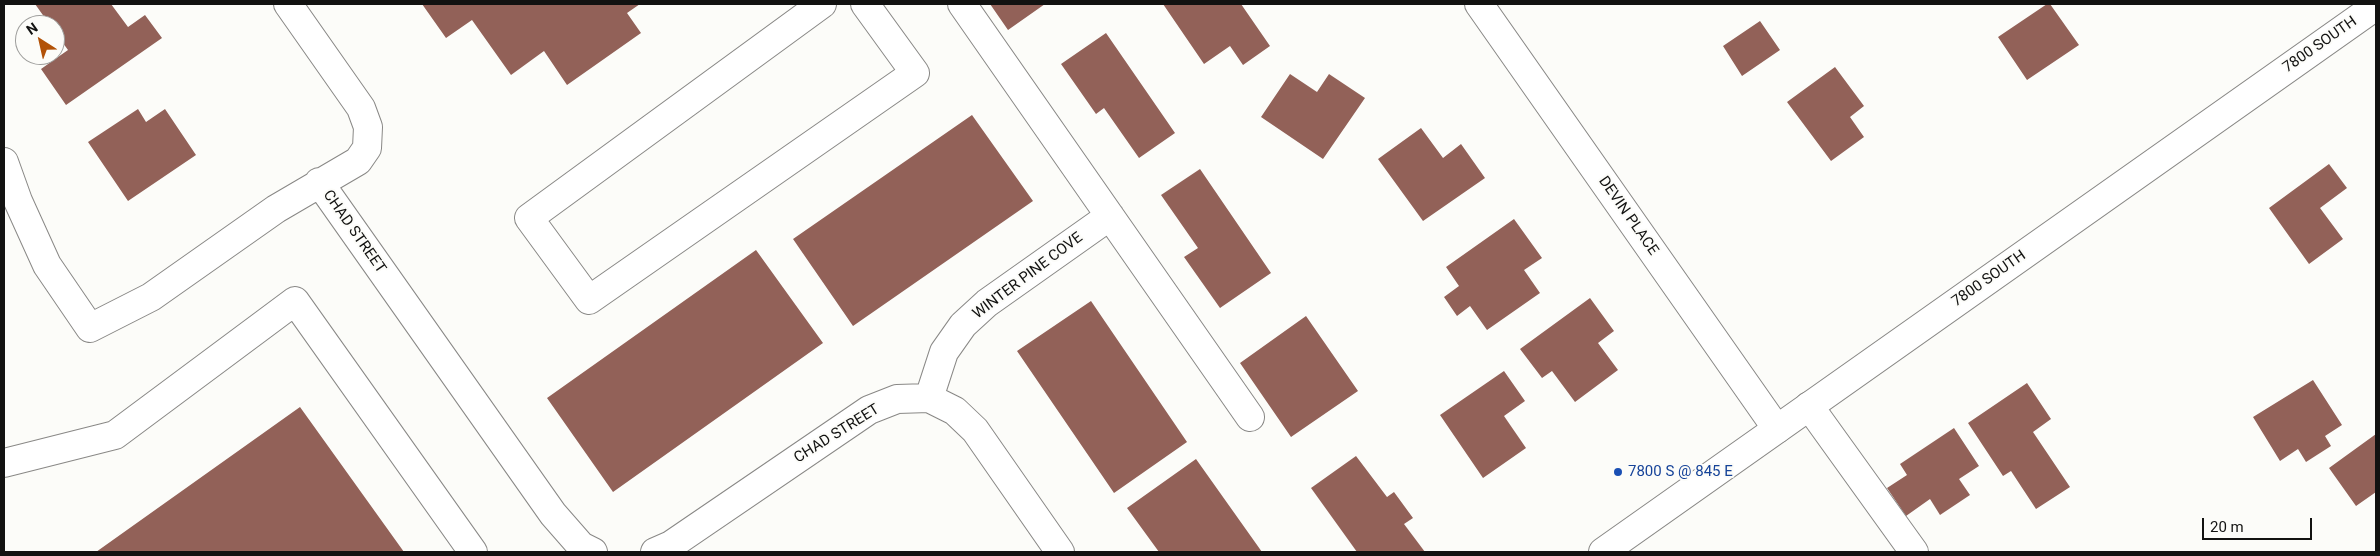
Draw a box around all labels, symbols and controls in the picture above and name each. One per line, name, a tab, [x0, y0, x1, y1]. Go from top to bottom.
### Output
street label: 7800 SOUTH	[2280, 13, 2360, 77]
north arrow	[15, 15, 65, 65]
text: N	[23, 19, 41, 38]
street label: DEVIN PLACE	[1594, 173, 1662, 259]
street label: CHAD STREET	[319, 187, 389, 277]
street label: WINTER PINE COVE	[970, 229, 1086, 323]
street label: 7800 SOUTH	[1949, 247, 2029, 311]
street label: CHAD STREET	[791, 401, 883, 467]
place label: 7800 S @ 845 E	[1628, 463, 1733, 481]
marker: 7800 S @ 845 E	[1612, 466, 1624, 478]
scale bar	[2205, 508, 2315, 540]
text: 20 m	[2210, 518, 2244, 536]

